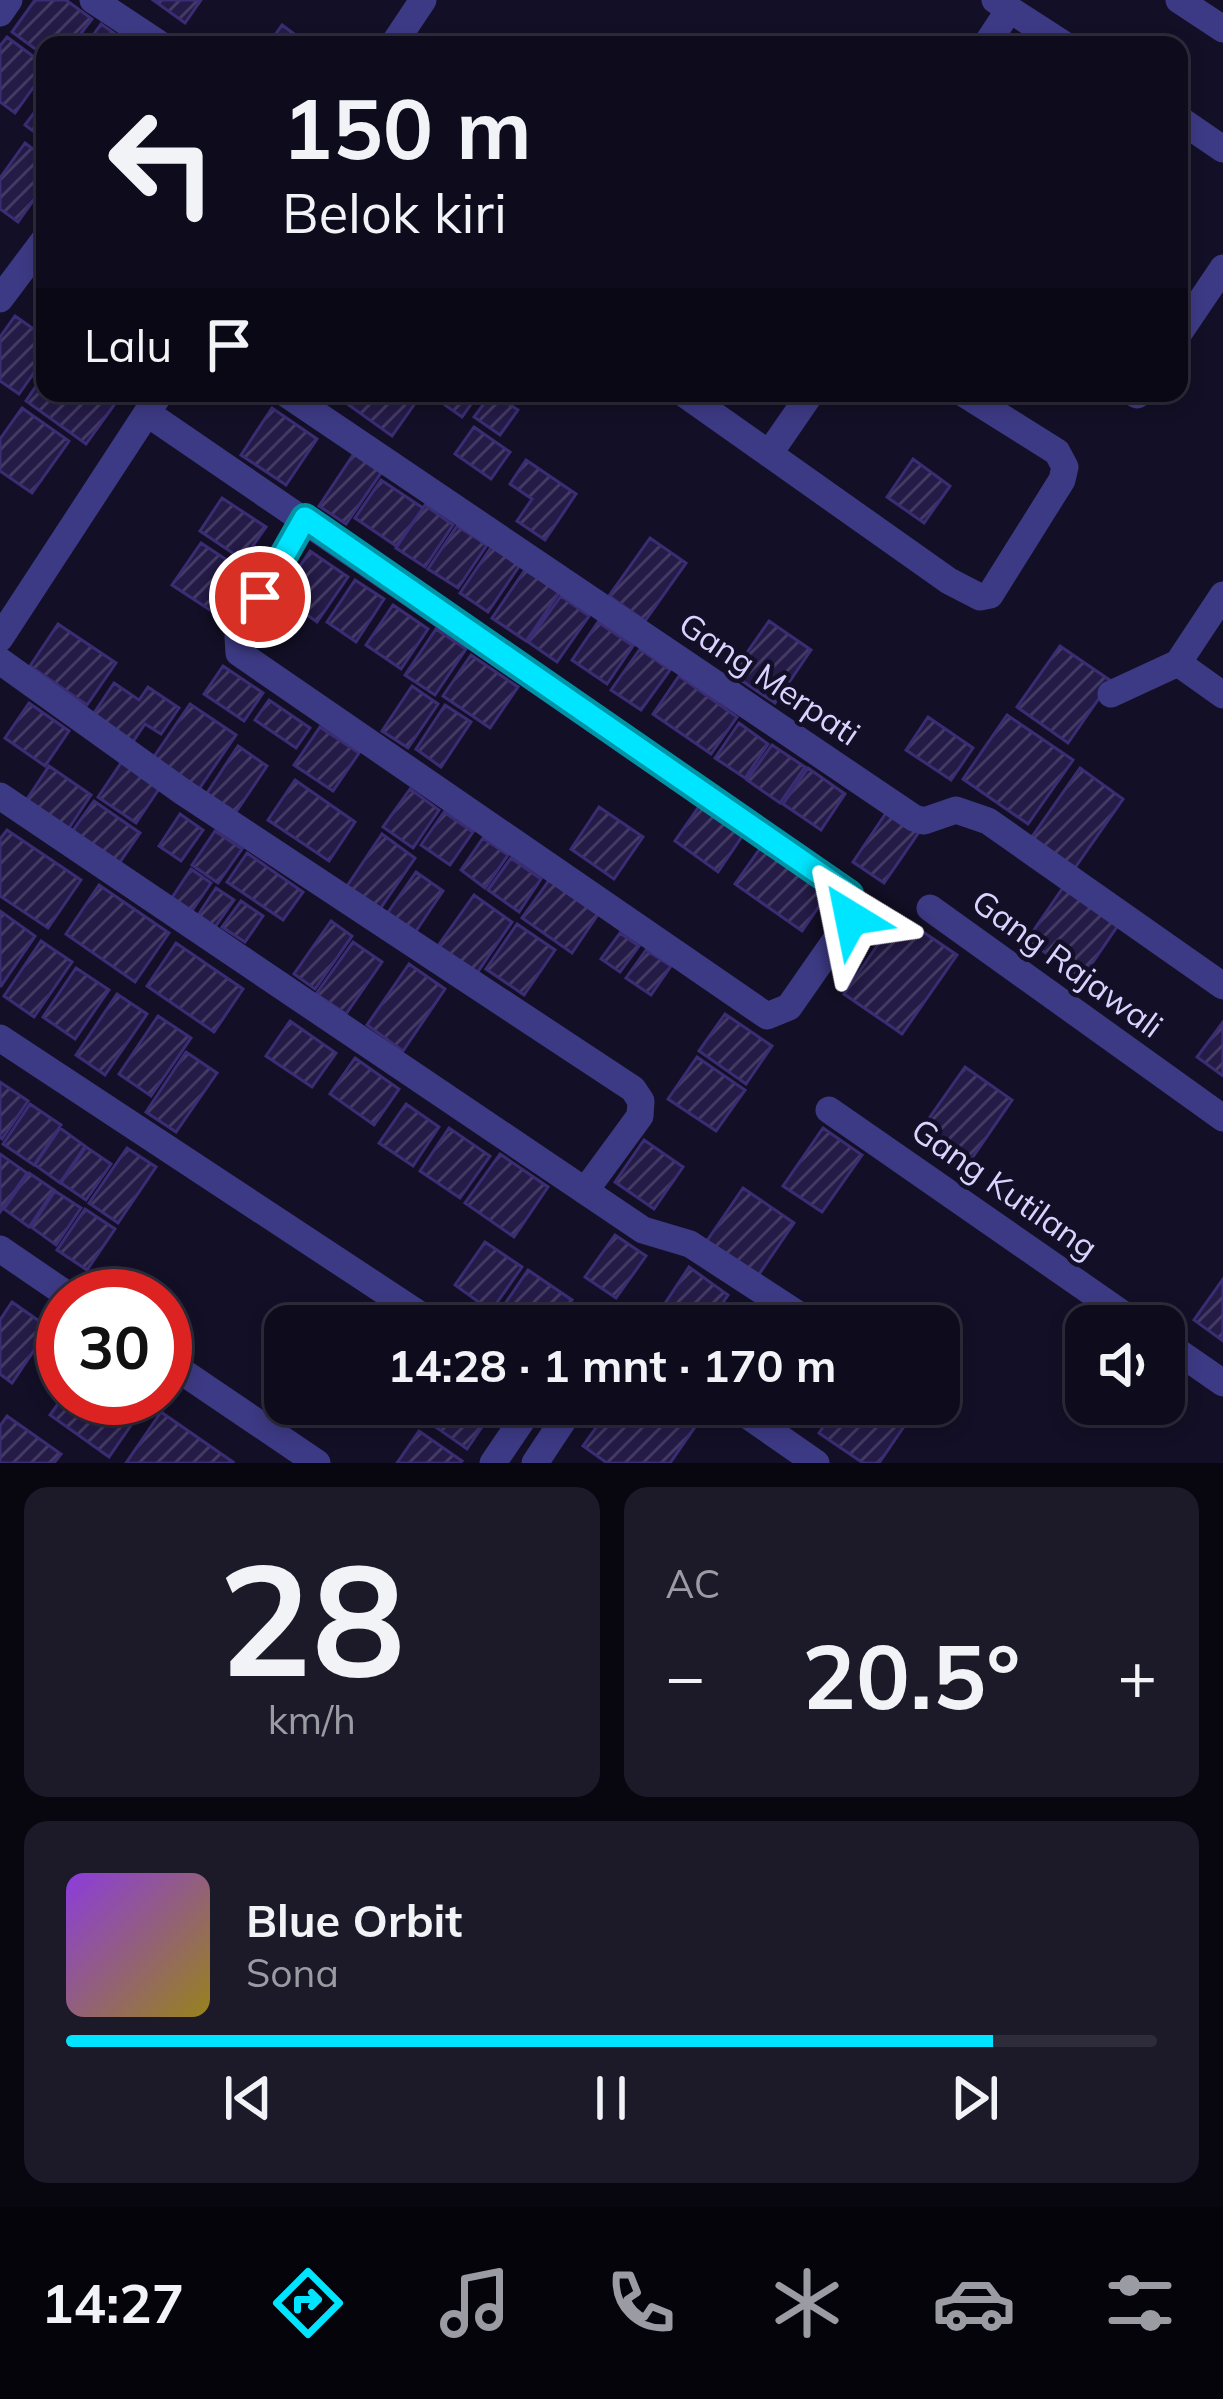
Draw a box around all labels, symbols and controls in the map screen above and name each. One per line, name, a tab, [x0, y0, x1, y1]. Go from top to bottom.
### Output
text: 150 m	[282, 75, 532, 180]
icon: left	[84, 84, 240, 240]
text: Belok kiri	[282, 179, 507, 247]
icon: arrive	[196, 312, 262, 378]
text: Lalu	[84, 317, 172, 373]
pin	[209, 546, 311, 648]
icon: arrive	[227, 564, 293, 630]
street label: Gang Merpati	[672, 603, 868, 753]
position arrow	[788, 855, 914, 981]
street label: Gang Rajawali	[965, 880, 1171, 1046]
street label: Gang Kutilang	[904, 1109, 1106, 1267]
speed limit sign: 30	[36, 1269, 192, 1425]
map controls	[1065, 1305, 1185, 1425]
button: sound	[1065, 1305, 1185, 1425]
text: 14:28 · 1 mnt · 170 m	[388, 1337, 836, 1393]
text: 28	[218, 1519, 405, 1715]
text: AC	[666, 1559, 720, 1608]
text: 20.5°	[802, 1619, 1020, 1732]
text: −	[666, 1634, 705, 1717]
text: +	[1117, 1634, 1157, 1717]
text: km/h	[268, 1695, 356, 1744]
text: Blue Orbit	[246, 1892, 462, 1948]
text: Sona	[246, 1948, 339, 1997]
icon: previous	[215, 2065, 281, 2131]
icon: pause	[578, 2065, 644, 2131]
icon: next	[942, 2065, 1008, 2131]
icon: directions	[266, 2261, 350, 2345]
icon: music	[433, 2261, 517, 2345]
icon: phone	[599, 2261, 683, 2345]
icon: climate	[765, 2261, 849, 2345]
icon: car	[932, 2261, 1016, 2345]
icon: filters	[1098, 2261, 1182, 2345]
text: 14:27	[41, 2269, 184, 2337]

